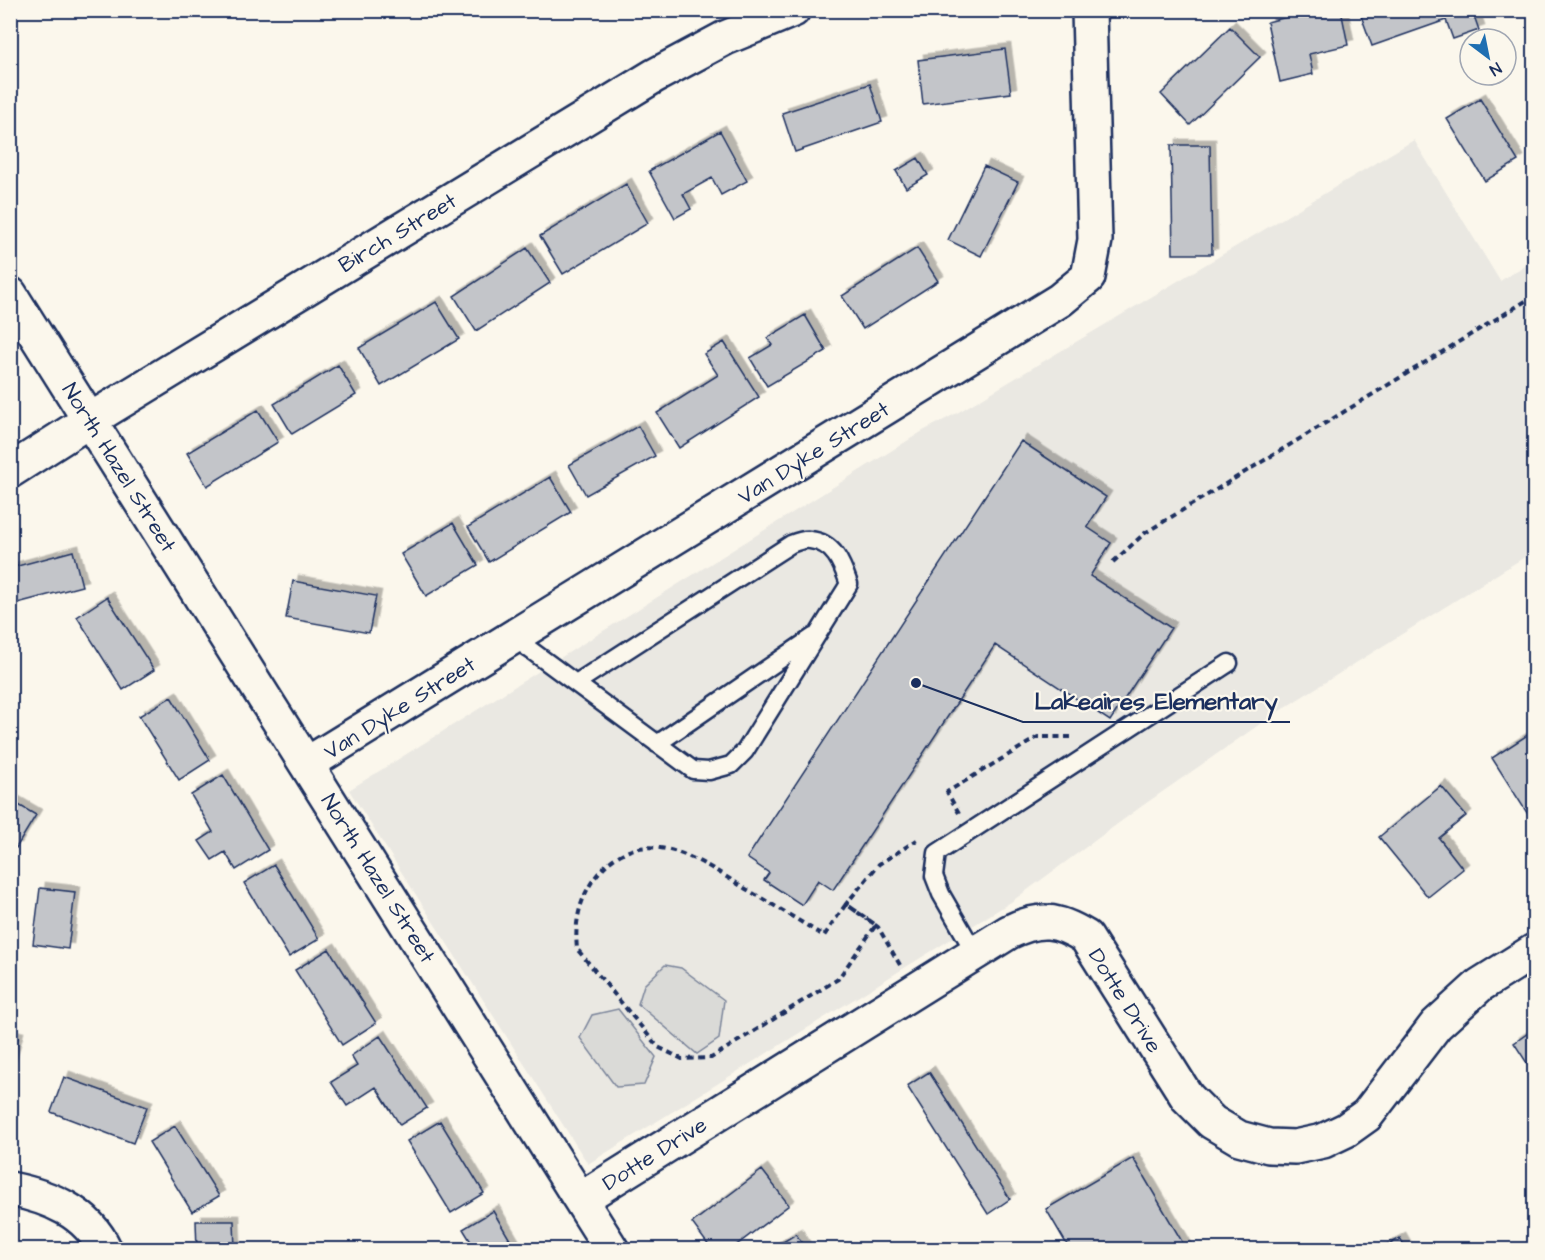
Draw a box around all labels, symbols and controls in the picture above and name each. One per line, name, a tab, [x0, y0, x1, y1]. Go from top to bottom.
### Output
north arrow	[1458, 27, 1518, 87]
text: N	[1485, 57, 1506, 81]
street label: Birch Street	[333, 186, 463, 281]
street label: North Hazel Street	[54, 377, 183, 559]
street label: Van Dyke Street	[732, 394, 896, 513]
street label: Van Dyke Street	[318, 649, 482, 768]
callout: Lakeaires Elementary	[1023, 680, 1290, 722]
text: Lakeaires Elementary	[1034, 685, 1278, 721]
street label: North Hazel Street	[313, 788, 442, 970]
street label: Dotte Drive	[1080, 942, 1169, 1059]
street label: Dotte Drive	[596, 1110, 713, 1199]

